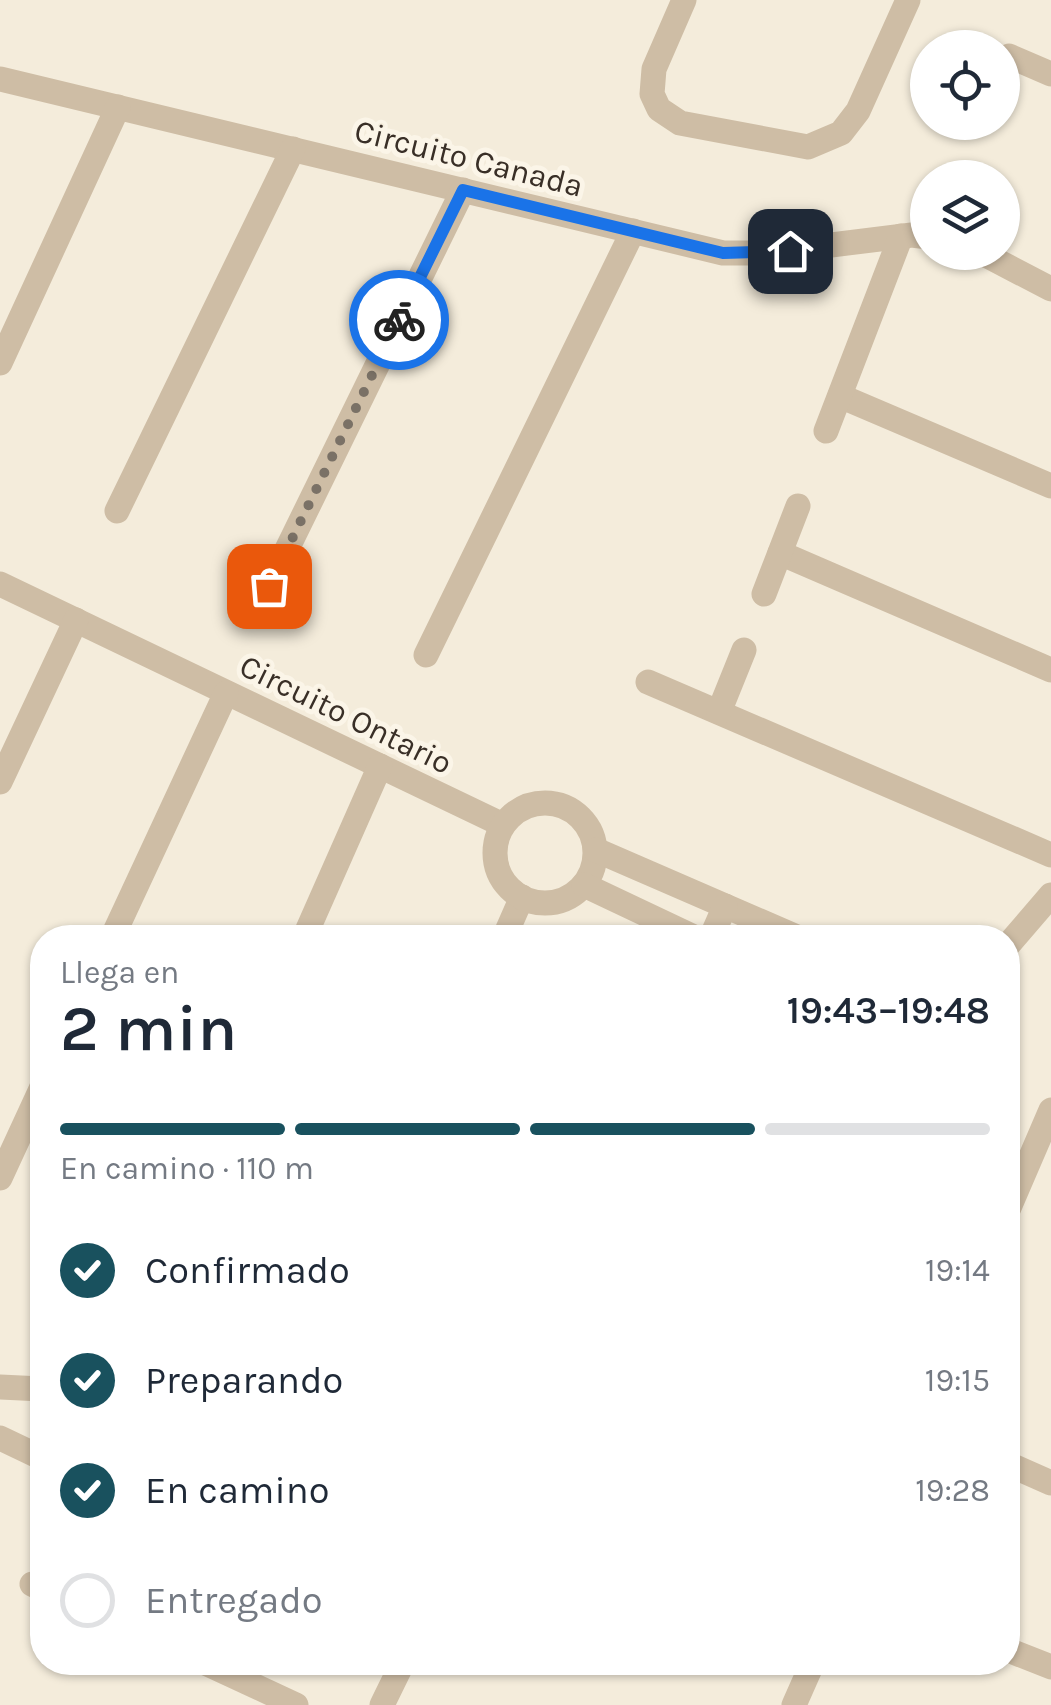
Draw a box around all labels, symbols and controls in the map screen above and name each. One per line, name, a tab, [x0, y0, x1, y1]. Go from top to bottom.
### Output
map controls	[910, 30, 1020, 270]
button: locate	[910, 30, 1020, 140]
street label: Circuito Canada	[351, 112, 587, 205]
button: layers	[910, 160, 1020, 270]
pin	[748, 209, 833, 294]
icon: home	[763, 224, 818, 279]
courier	[349, 270, 449, 370]
icon: bike	[372, 293, 427, 348]
pin	[227, 544, 312, 629]
icon: bag	[242, 559, 297, 614]
street label: Circuito Ontario	[234, 647, 458, 782]
text: Llega en	[60, 954, 179, 991]
text: 19:43–19:48	[787, 988, 990, 1033]
text: 2 min	[60, 990, 237, 1066]
text: En camino · 110 m	[60, 1150, 314, 1187]
icon: check	[60, 1243, 115, 1298]
text: Confirmado	[145, 1248, 350, 1293]
text: 19:14	[925, 1252, 990, 1289]
icon: check	[60, 1353, 115, 1408]
text: Preparando	[145, 1358, 343, 1403]
text: 19:15	[925, 1362, 990, 1399]
icon: check	[60, 1463, 115, 1518]
text: En camino	[145, 1468, 329, 1513]
text: 19:28	[915, 1472, 990, 1509]
text: Entregado	[145, 1578, 322, 1623]

